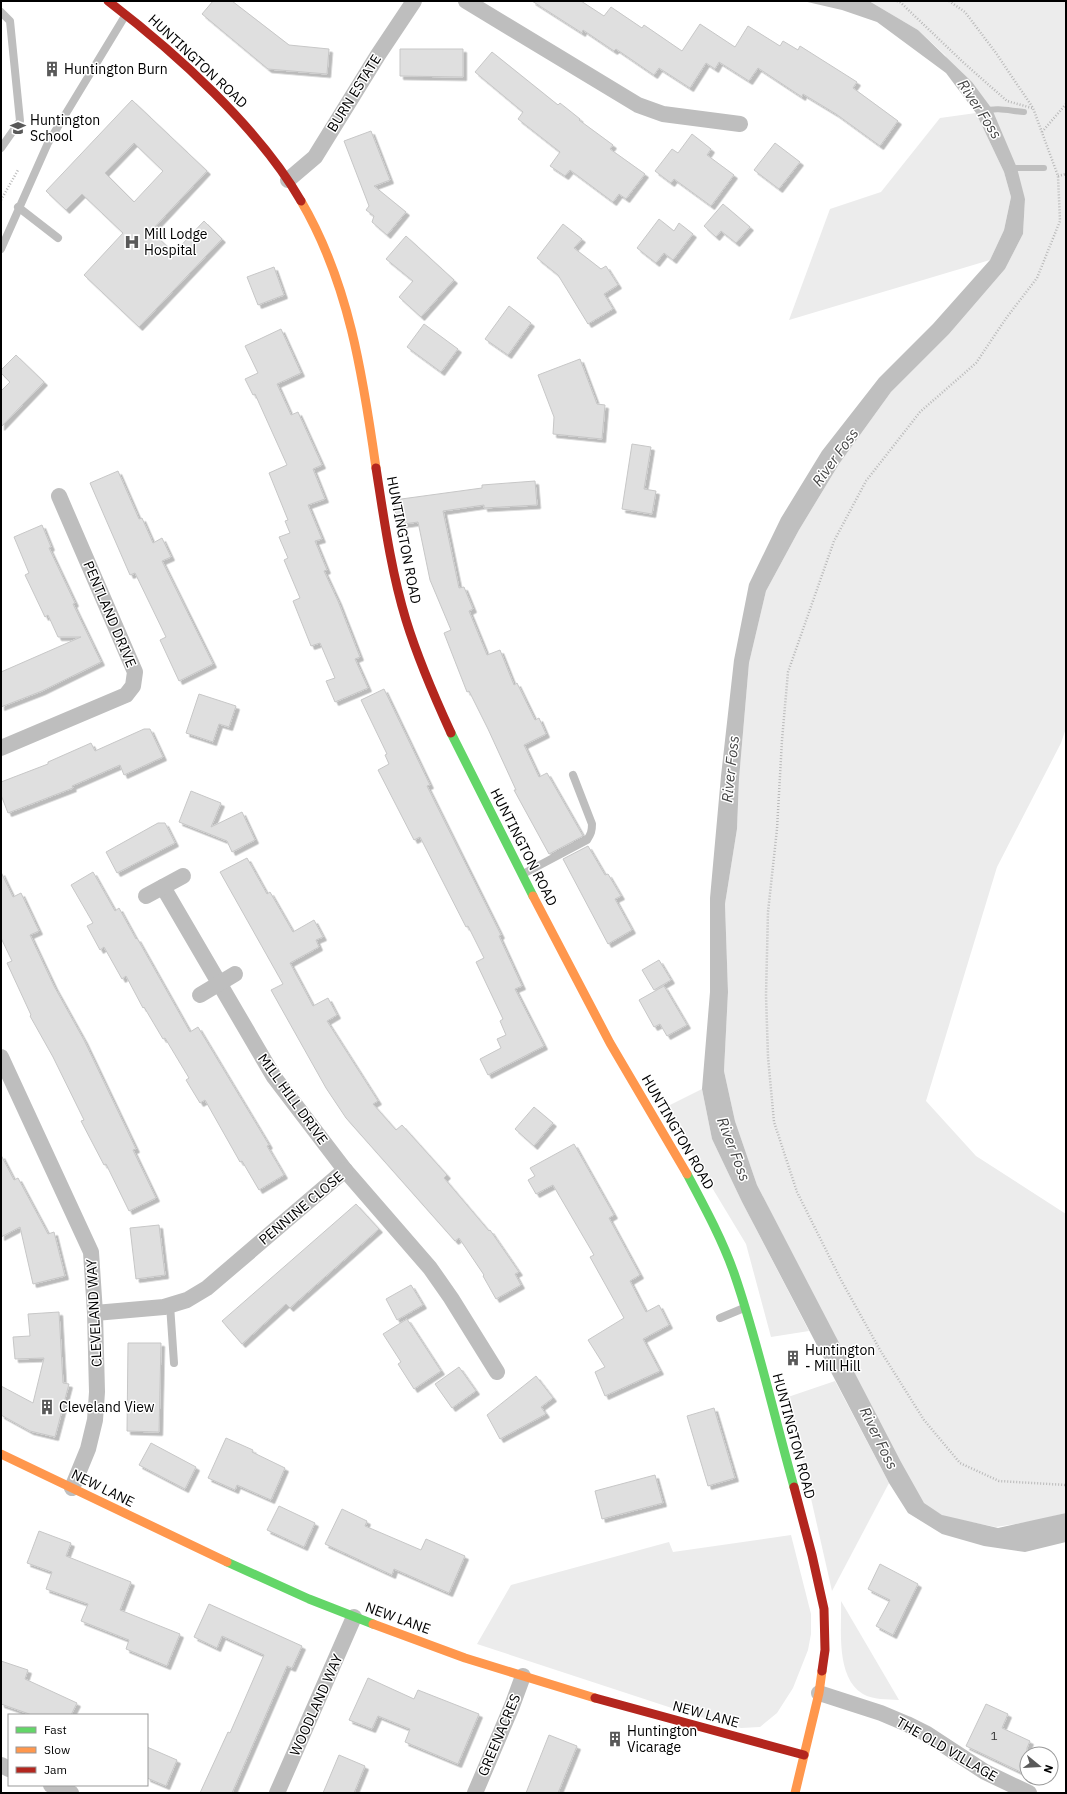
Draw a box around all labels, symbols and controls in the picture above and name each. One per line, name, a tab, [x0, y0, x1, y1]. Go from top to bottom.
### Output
street label: HUNTINGTON ROAD	[144, 10, 252, 112]
street label: BURN ESTATE	[323, 51, 385, 135]
building icon: Huntington Burn	[43, 60, 61, 78]
place label: Huntington Burn	[64, 60, 168, 78]
water label: River Foss	[954, 76, 1006, 142]
place label: Huntington School	[30, 111, 100, 145]
school or university icon: Huntington School	[9, 119, 27, 137]
place label: Mill Lodge Hospital	[144, 225, 208, 259]
hospital icon: Mill Lodge Hospital	[123, 233, 141, 251]
water label: River Foss	[808, 424, 862, 490]
street label: HUNTINGTON ROAD	[383, 475, 425, 605]
street label: PENTLAND DRIVE	[79, 558, 141, 670]
water label: River Foss	[717, 735, 743, 803]
street label: HUNTINGTON ROAD	[487, 785, 561, 909]
street label: MILL HILL DRIVE	[254, 1050, 332, 1148]
street label: HUNTINGTON ROAD	[638, 1071, 718, 1193]
water label: River Foss	[713, 1114, 755, 1184]
street label: PENNINE CLOSE	[255, 1167, 347, 1249]
street label: CLEVELAND WAY	[82, 1258, 106, 1367]
place label: Huntington - Mill Hill	[805, 1341, 875, 1375]
building icon: Huntington - Mill Hill	[784, 1349, 802, 1367]
street label: HUNTINGTON ROAD	[769, 1371, 819, 1501]
building icon: Cleveland View	[38, 1398, 56, 1416]
place label: Cleveland View	[59, 1398, 155, 1416]
water label: River Foss	[856, 1404, 902, 1472]
street label: NEW LANE	[68, 1465, 138, 1511]
street label: NEW LANE	[363, 1598, 433, 1638]
street label: WOODLAND WAY	[286, 1651, 347, 1759]
street label: GREENACRES	[474, 1691, 524, 1779]
street label: NEW LANE	[671, 1696, 741, 1732]
street label: THE OLD VILLAGE	[893, 1713, 1001, 1785]
legend	[8, 1714, 148, 1786]
text: Fast	[44, 1722, 67, 1737]
place label: Huntington Vicarage	[627, 1722, 697, 1756]
house number: 1	[990, 1728, 998, 1743]
building icon: Huntington Vicarage	[606, 1730, 624, 1748]
text: Slow	[44, 1742, 70, 1757]
north arrow	[1019, 1746, 1059, 1786]
text: Jam	[44, 1762, 67, 1777]
text: N	[1041, 1763, 1056, 1775]

